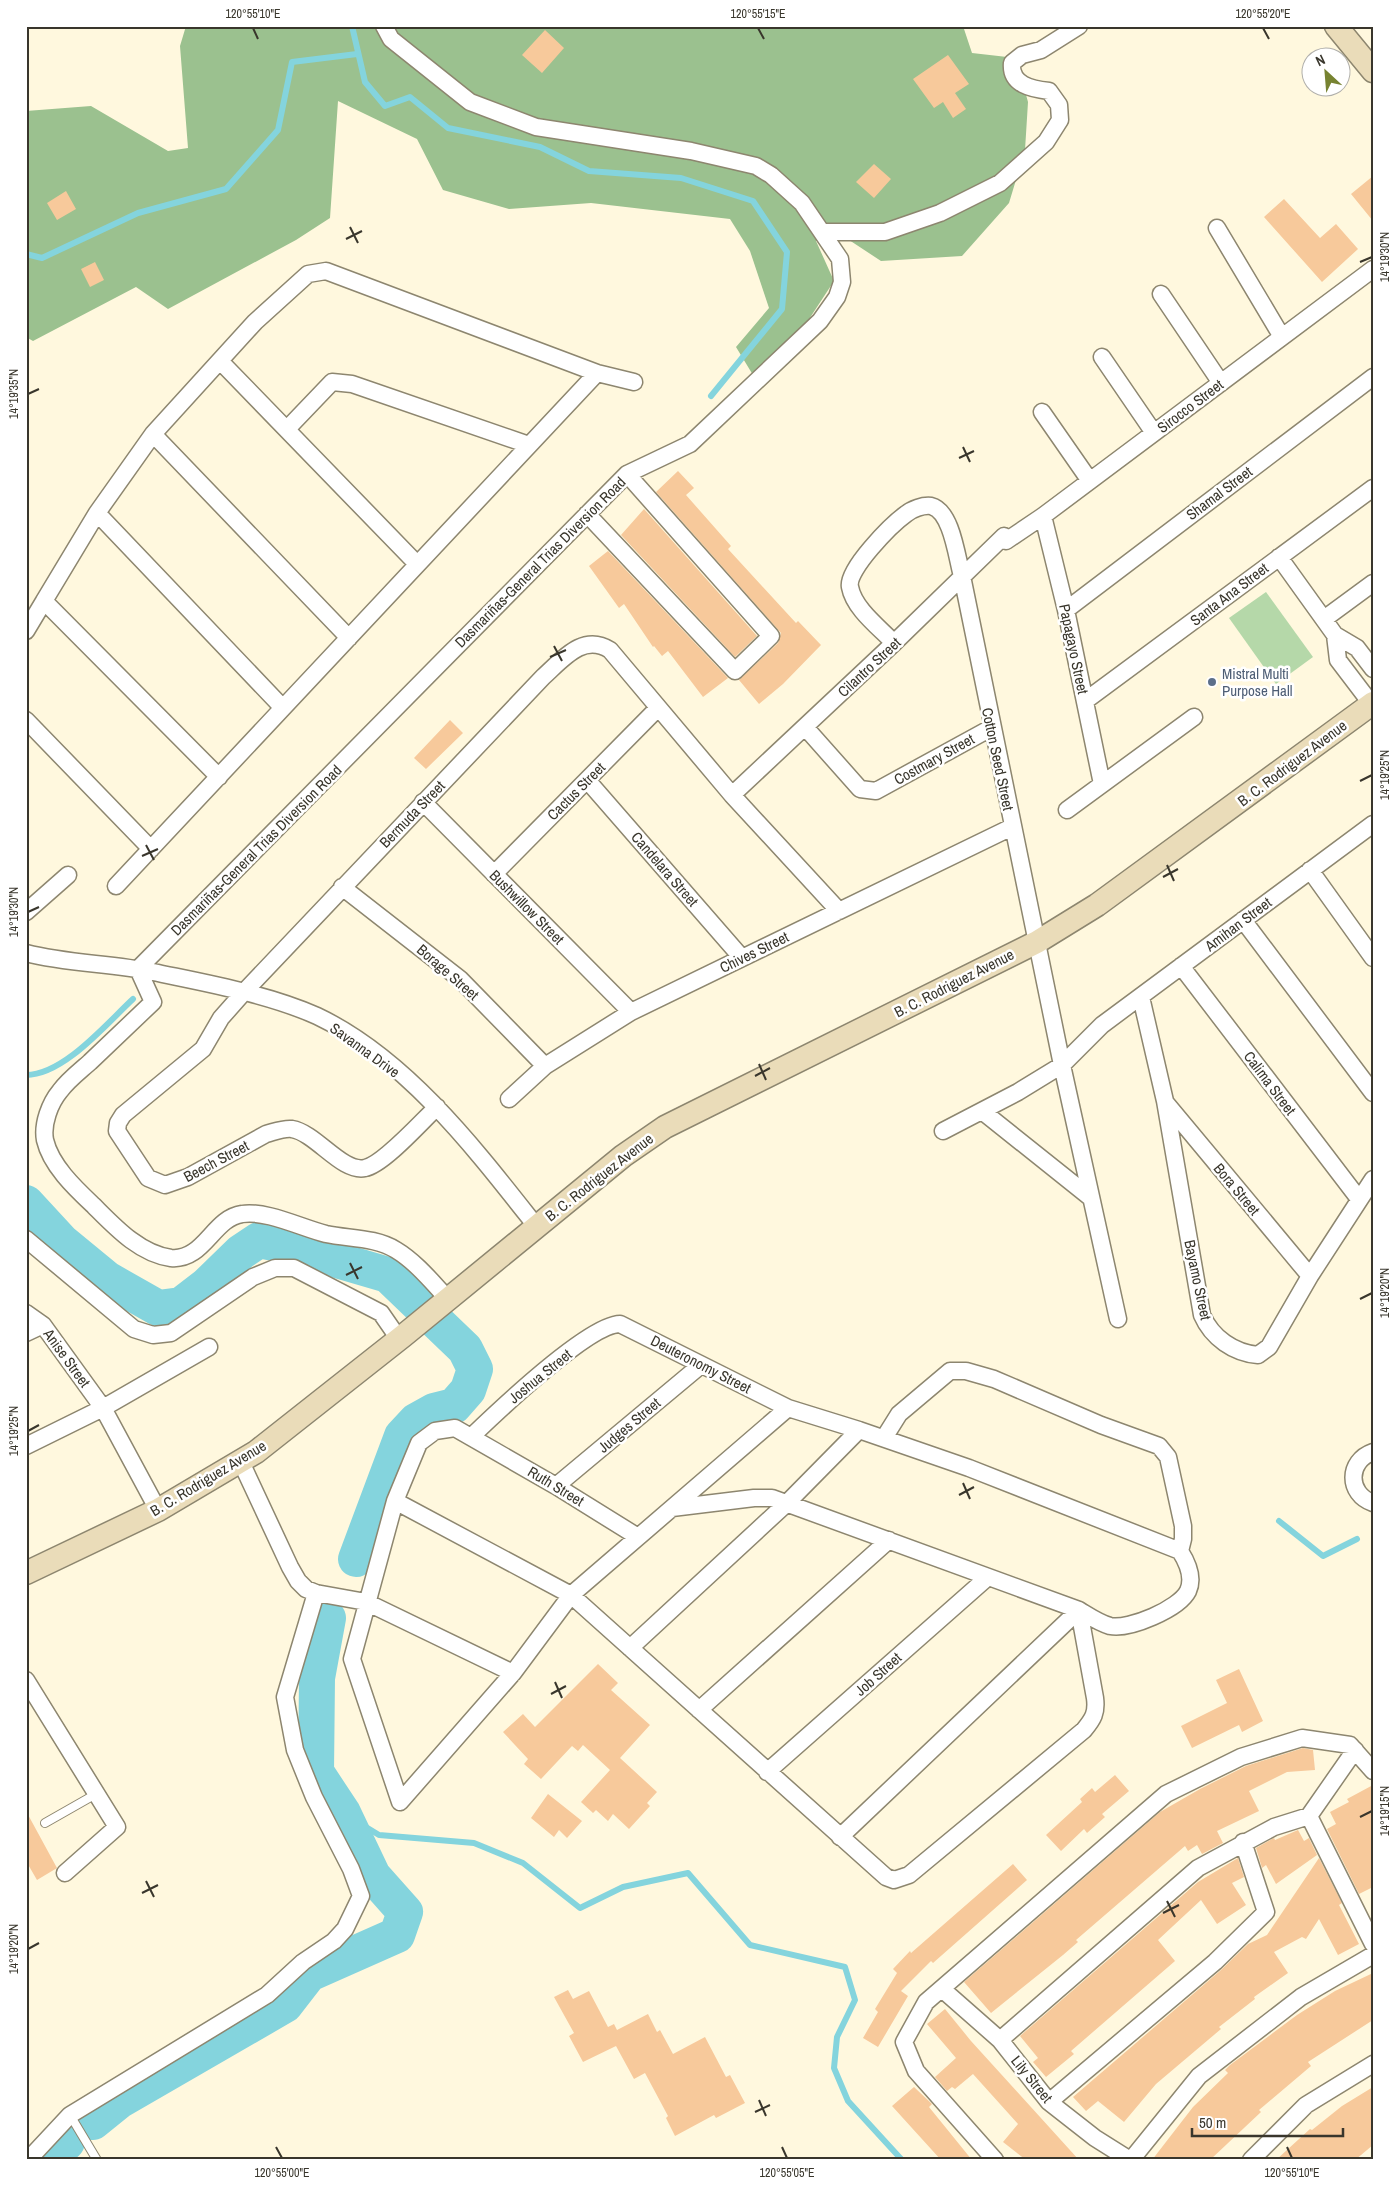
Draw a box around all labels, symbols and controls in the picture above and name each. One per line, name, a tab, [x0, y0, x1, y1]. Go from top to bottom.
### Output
text: 120°55'10"E	[225, 6, 281, 22]
text: 120°55'15"E	[730, 6, 786, 22]
text: 120°55'20"E	[1235, 6, 1291, 22]
north arrow	[1302, 48, 1352, 98]
text: N	[1313, 50, 1328, 70]
text: 14°19'30"N	[1377, 232, 1393, 282]
text: 14°19'35"N	[6, 369, 22, 419]
street label: Sirocco Street	[1153, 374, 1228, 438]
street label: Shamal Street	[1182, 461, 1257, 525]
street label: Dasmariñas-General Trias Diversion Road	[450, 472, 630, 652]
street label: Santa Ana Street	[1186, 557, 1273, 630]
street label: Papagayo Street	[1054, 602, 1094, 697]
street label: Cilantro Street	[833, 632, 906, 702]
place label: Mistral Multi Purpose Hall	[1222, 663, 1292, 701]
marker: Mistral Multi Purpose Hall	[1206, 676, 1218, 688]
street label: Cotton Seed Street	[977, 706, 1019, 813]
street label: B. C. Rodriguez Avenue	[1233, 715, 1351, 811]
street label: Costmary Street	[890, 728, 978, 790]
text: 14°19'25"N	[1377, 750, 1393, 800]
street label: Cactus Street	[542, 757, 610, 825]
street label: Dasmariñas-General Trias Diversion Road	[166, 760, 346, 940]
street label: Bermuda Street	[375, 775, 450, 852]
street label: Candelara Street	[627, 827, 704, 911]
street label: Bushwillow Street	[485, 865, 569, 949]
text: 14°19'30"N	[6, 887, 22, 937]
street label: Amihan Street	[1199, 892, 1276, 957]
street label: Chives Street	[716, 926, 793, 978]
street label: Borage Street	[412, 939, 484, 1005]
street label: B. C. Rodriguez Avenue	[891, 944, 1018, 1022]
street label: Savanna Drive	[326, 1018, 404, 1082]
street label: Calima Street	[1239, 1047, 1301, 1120]
street label: B. C. Rodriguez Avenue	[541, 1128, 658, 1226]
street label: Beech Street	[180, 1135, 253, 1187]
street label: Bora Street	[1209, 1158, 1265, 1220]
street label: Bayamo Street	[1179, 1238, 1217, 1323]
text: 14°19'20"N	[1377, 1268, 1393, 1318]
street label: Anise Street	[38, 1324, 96, 1392]
street label: Deuteronomy Street	[647, 1330, 755, 1399]
street label: Joshua Street	[504, 1344, 577, 1408]
street label: Judges Street	[593, 1392, 665, 1457]
text: 14°19'25"N	[6, 1406, 22, 1456]
street label: B. C. Rodriguez Avenue	[146, 1435, 270, 1521]
street label: Ruth Street	[524, 1461, 589, 1511]
street label: Job Street	[850, 1647, 906, 1701]
text: 14°19'15"N	[1377, 1786, 1393, 1836]
text: 14°19'20"N	[6, 1924, 22, 1974]
street label: Lily Street	[1006, 2051, 1058, 2108]
scale bar	[1192, 2106, 1343, 2138]
text: 50 m	[1199, 2112, 1226, 2133]
text: 120°55'00"E	[254, 2165, 310, 2181]
text: 120°55'05"E	[759, 2165, 815, 2181]
text: 120°55'10"E	[1264, 2165, 1320, 2181]

